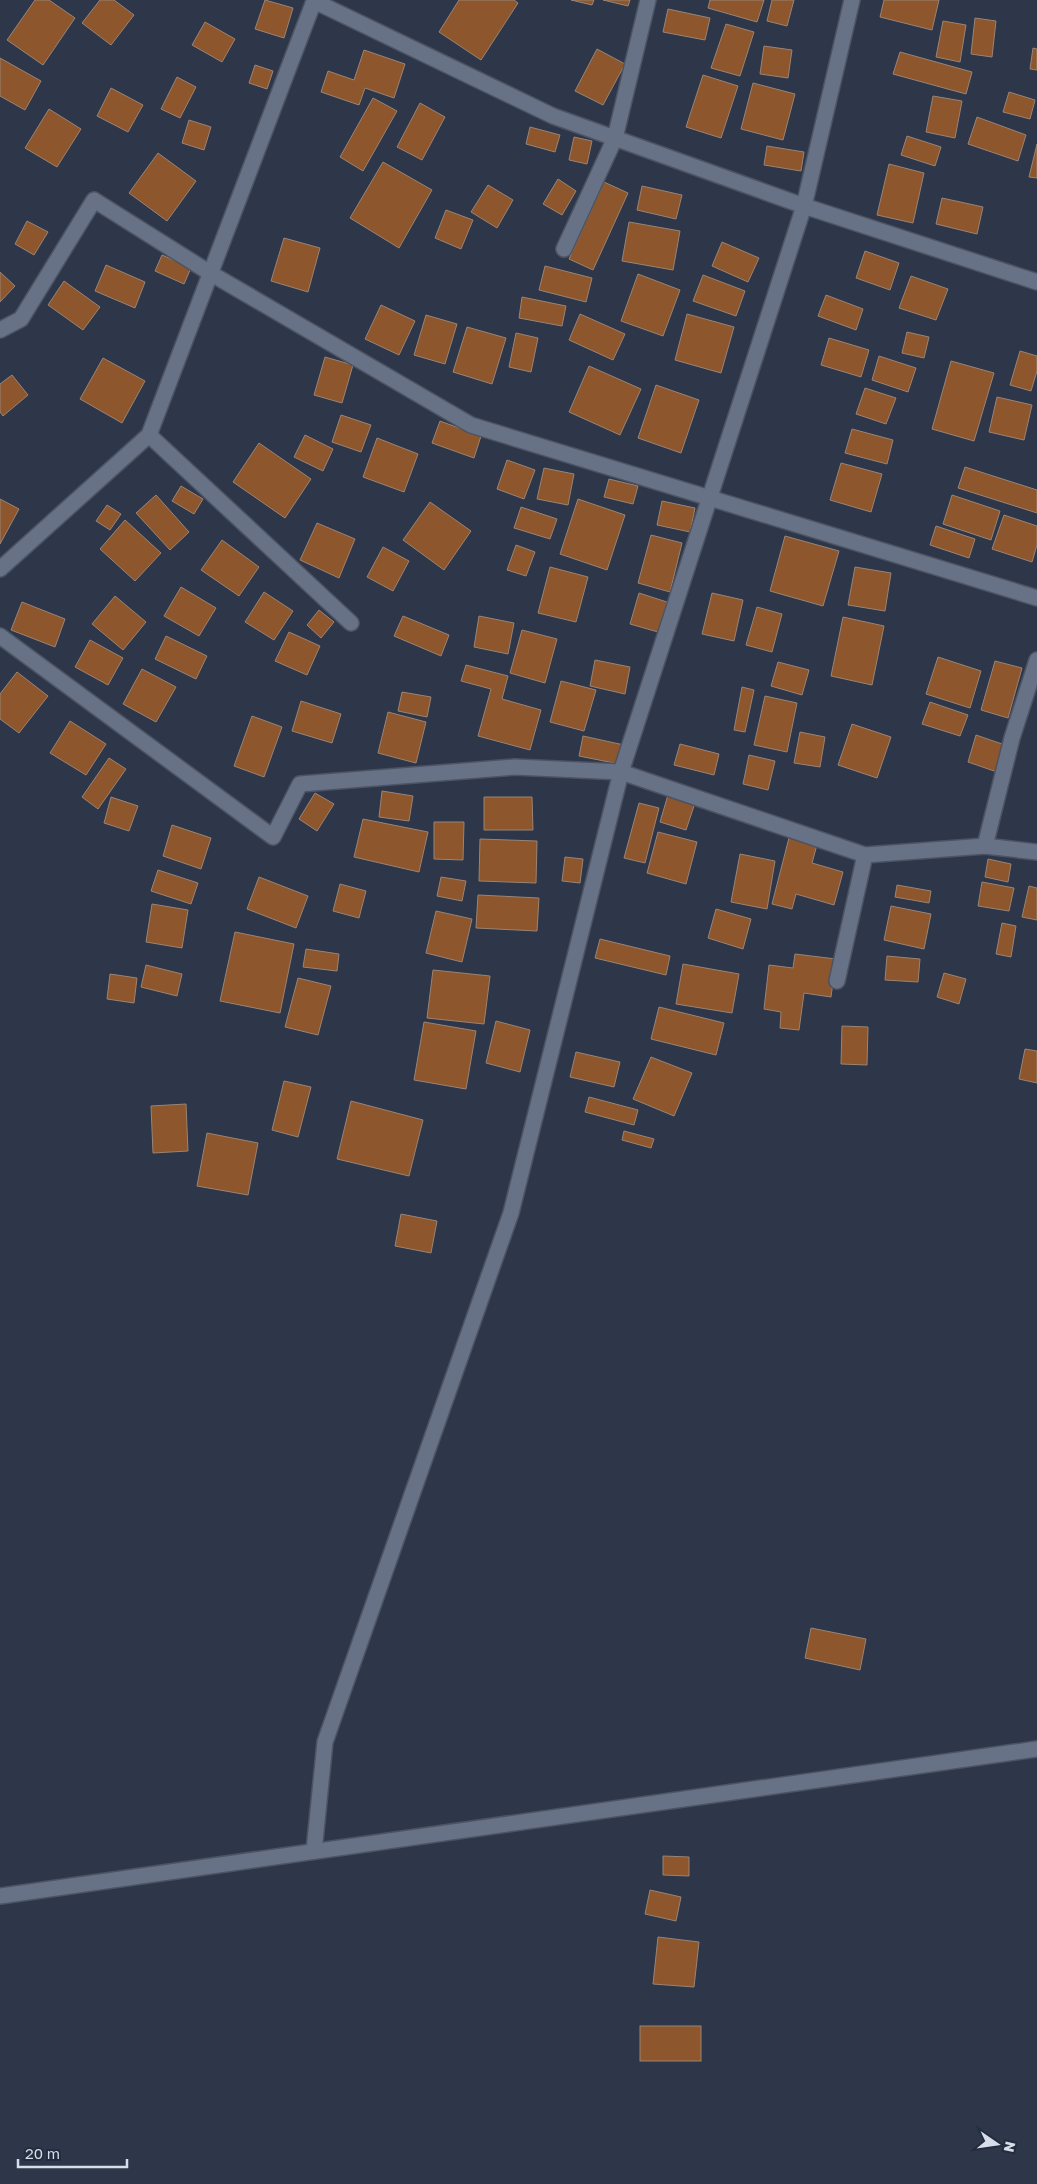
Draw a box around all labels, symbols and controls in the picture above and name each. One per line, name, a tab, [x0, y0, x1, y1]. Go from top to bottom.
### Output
north arrow	[972, 2119, 1022, 2169]
scale bar	[18, 2136, 126, 2168]
text: N	[1001, 2140, 1020, 2154]
text: 20 m	[25, 2144, 60, 2162]

